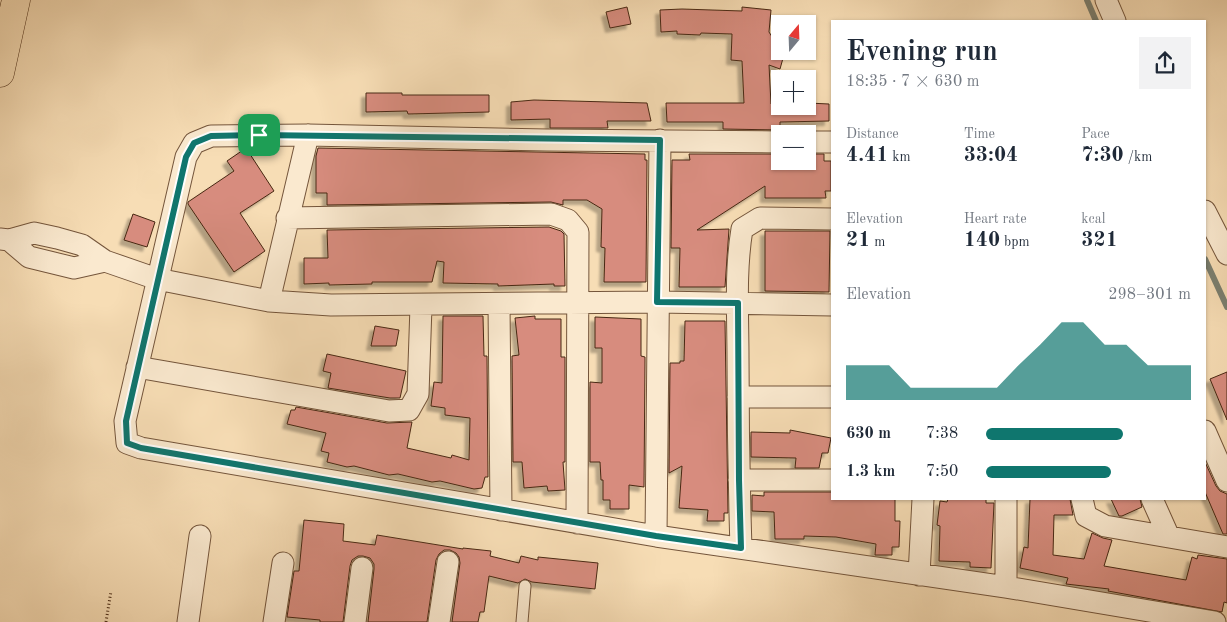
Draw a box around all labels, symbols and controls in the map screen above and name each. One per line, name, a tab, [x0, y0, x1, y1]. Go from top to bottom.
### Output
north arrow	[771, 15, 816, 60]
map controls	[771, 15, 816, 170]
button: share	[1139, 37, 1191, 89]
text: Evening run	[846, 39, 998, 67]
button: +	[771, 70, 816, 115]
text: 18:35 · 7 × 630 m	[846, 74, 979, 90]
pin	[238, 114, 280, 156]
icon: arrive	[245, 121, 273, 149]
button: −	[771, 125, 816, 170]
text: Distance	[846, 127, 899, 141]
text: Time	[964, 127, 995, 141]
text: Pace	[1081, 127, 1110, 141]
text: 4.41	[846, 145, 888, 166]
text: 33:04	[964, 145, 1018, 166]
text: 7:30	[1081, 145, 1124, 166]
text: km	[888, 150, 911, 164]
text: /km	[1124, 150, 1152, 164]
text: Elevation	[846, 212, 903, 226]
text: Heart rate	[964, 212, 1027, 226]
text: kcal	[1081, 212, 1105, 226]
text: 21	[846, 230, 870, 251]
text: 140	[964, 230, 1000, 251]
text: 321	[1081, 230, 1118, 251]
text: m	[870, 235, 885, 249]
text: bpm	[1000, 235, 1030, 249]
text: Elevation	[846, 287, 911, 303]
text: 298–301 m	[1108, 287, 1191, 303]
text: 630 m	[846, 426, 891, 442]
text: 7:38	[926, 426, 958, 442]
text: 1.3 km	[846, 464, 895, 480]
text: 7:50	[926, 464, 958, 480]

